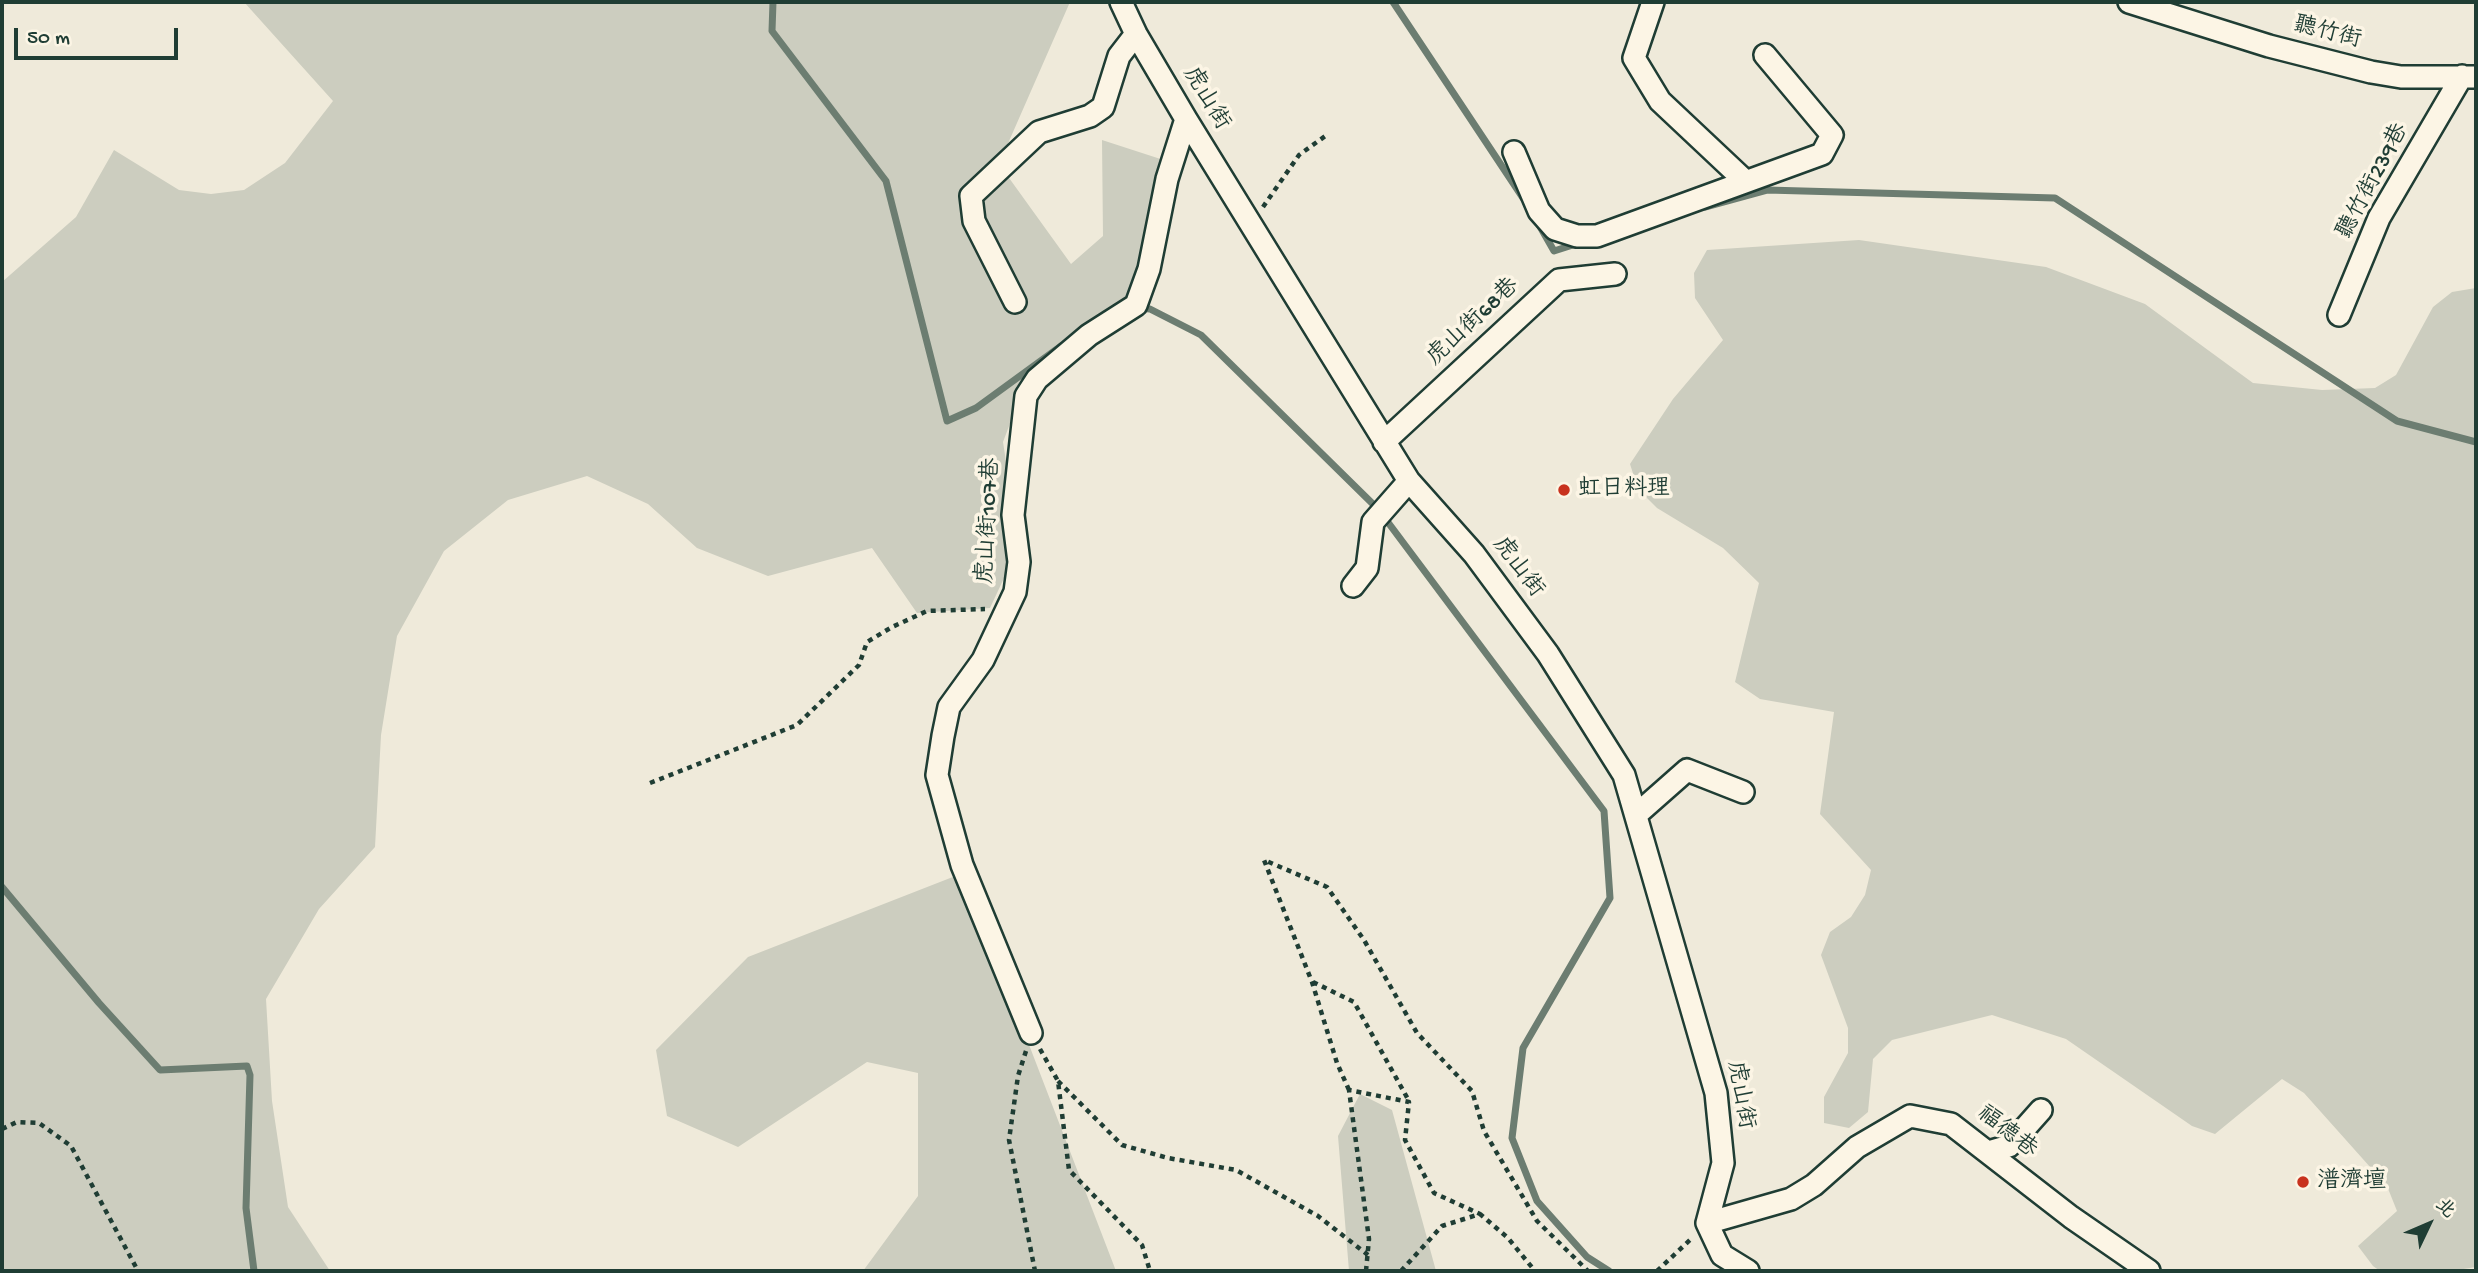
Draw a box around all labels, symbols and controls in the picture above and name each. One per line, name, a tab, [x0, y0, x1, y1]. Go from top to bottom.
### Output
street label: 聽竹街	[2290, 12, 2364, 56]
scale bar	[18, 14, 182, 58]
text: 50 m	[27, 27, 70, 52]
street label: 虎山街	[1175, 62, 1235, 136]
street label: 聽竹街239巷	[2332, 120, 2416, 244]
street label: 虎山街68巷	[1422, 273, 1526, 373]
street label: 虎山街107巷	[973, 457, 1007, 585]
place label: 虹日料理	[1578, 476, 1670, 504]
marker: 虹日料理	[1556, 482, 1572, 498]
street label: 虎山街	[1485, 532, 1549, 604]
street label: 虎山街	[1719, 1059, 1759, 1131]
street label: 福德巷	[1970, 1101, 2042, 1165]
place label: 潽濟壇	[2317, 1168, 2386, 1196]
marker: 潽濟壇	[2295, 1174, 2311, 1190]
north arrow	[2394, 1189, 2464, 1259]
text: 北	[2430, 1194, 2459, 1224]

